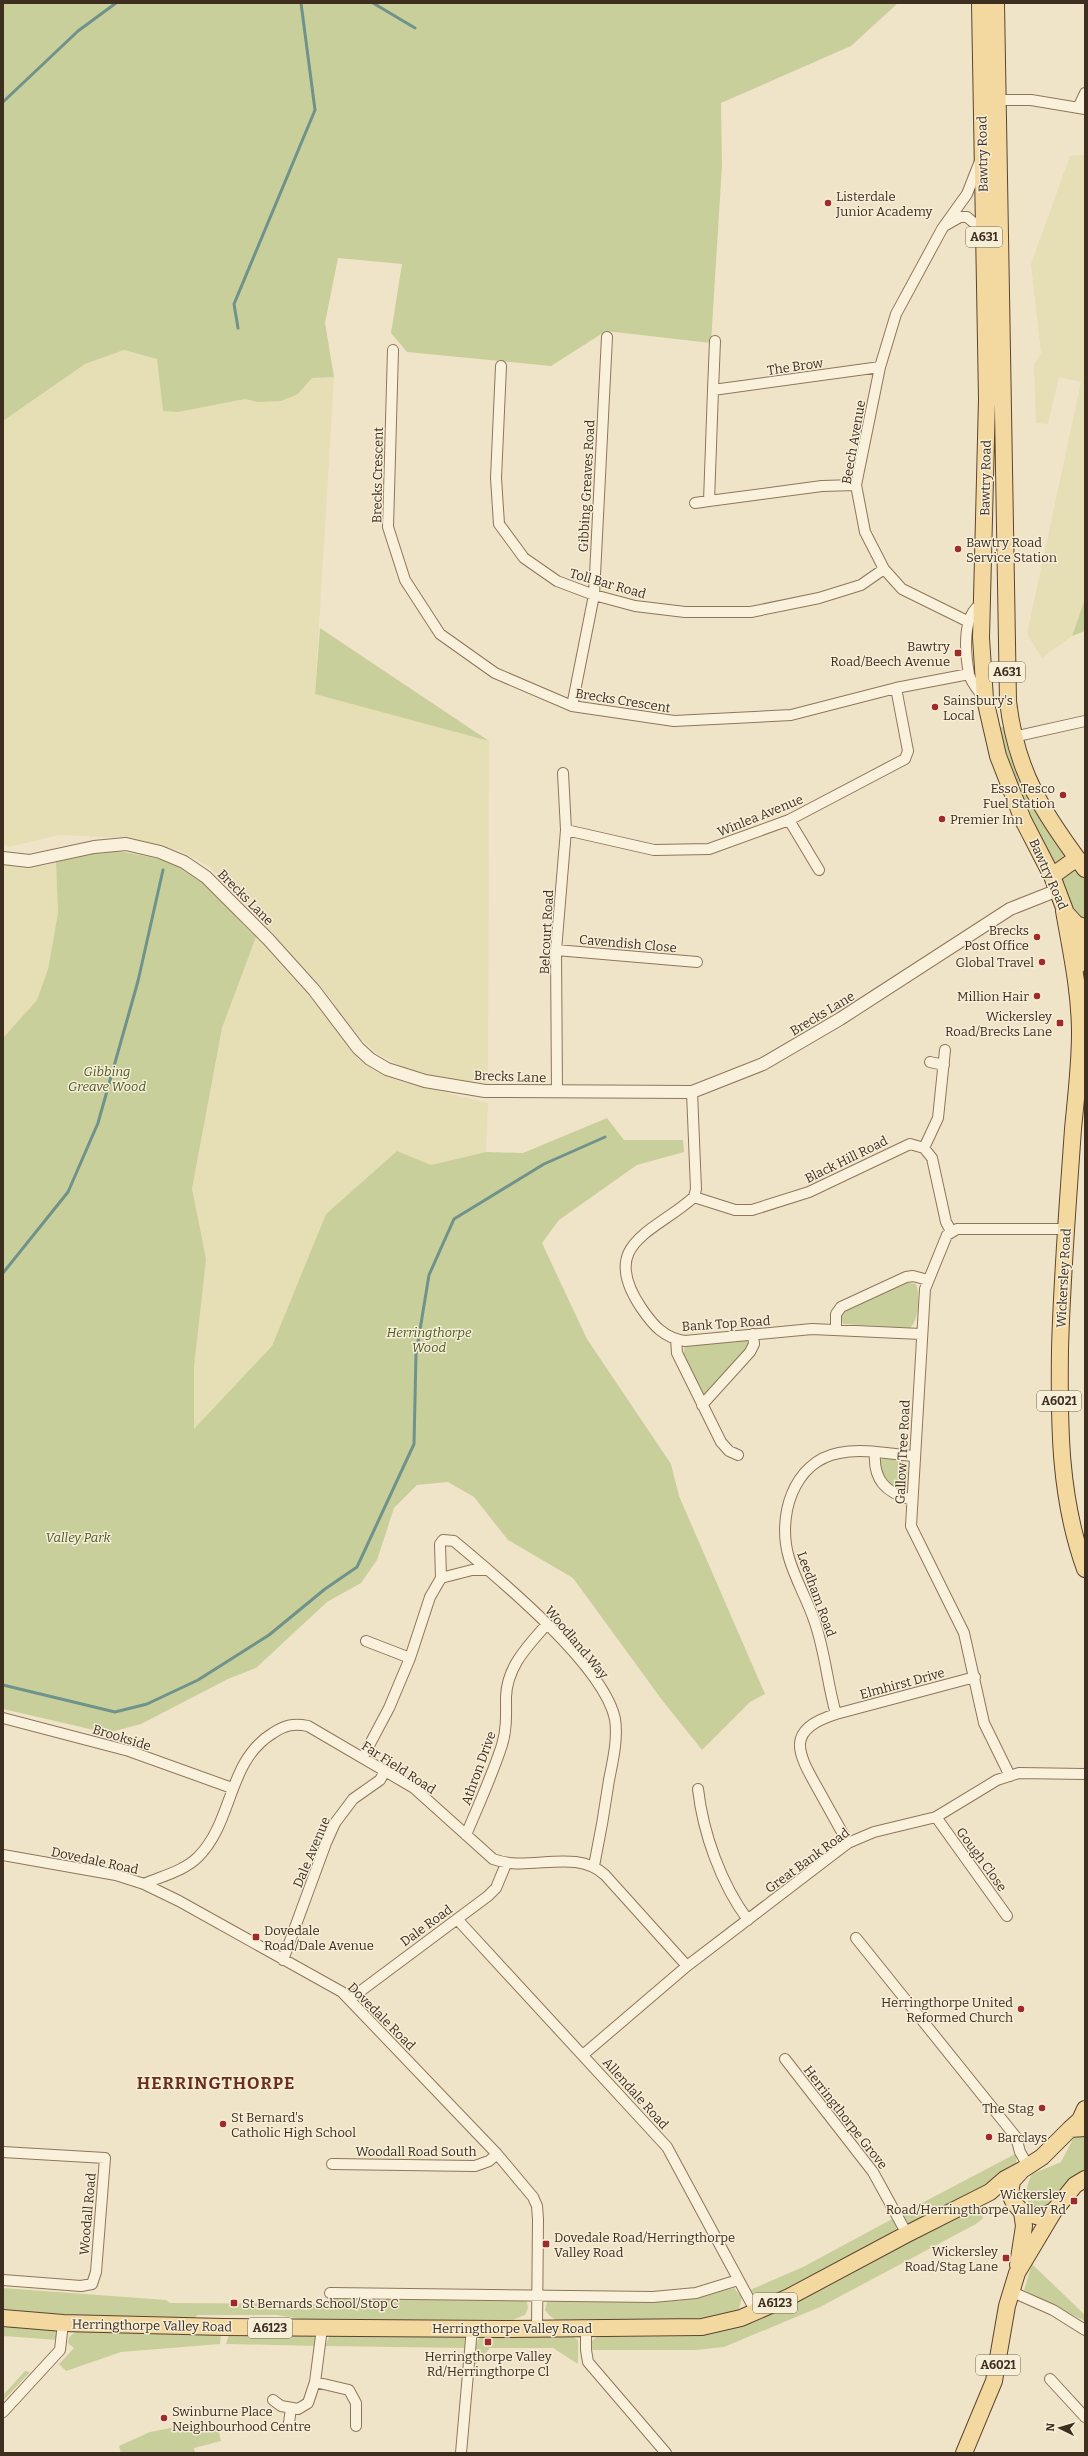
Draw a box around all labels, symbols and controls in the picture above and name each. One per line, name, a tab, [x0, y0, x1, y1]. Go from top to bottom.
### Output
street label: Bawtry Road	[974, 116, 991, 192]
place label: Listerdale Junior Academy	[835, 189, 932, 219]
marker: Listerdale Junior Academy	[823, 198, 833, 208]
road number: A631	[966, 227, 1002, 247]
street label: The Brow	[766, 355, 825, 378]
street label: Beech Avenue	[839, 399, 868, 485]
street label: Gibbing Greaves Road	[576, 419, 597, 553]
street label: Brecks Crescent	[369, 427, 386, 523]
street label: Bawtry Road	[977, 440, 994, 516]
place label: Bawtry Road Service Station	[966, 535, 1058, 565]
marker: Bawtry Road Service Station	[953, 544, 963, 554]
street label: Toll Bar Road	[568, 565, 648, 602]
place label: Bawtry Road/Beech Avenue	[830, 639, 950, 669]
marker: Bawtry Road/Beech Avenue	[953, 648, 963, 658]
road number: A631	[989, 662, 1025, 682]
street label: Brecks Crescent	[574, 686, 672, 715]
place label: Sainsbury's Local	[943, 693, 1013, 723]
marker: Sainsbury's Local	[930, 702, 940, 712]
place label: Esso Tesco Fuel Station	[983, 781, 1056, 811]
marker: Esso Tesco Fuel Station	[1058, 790, 1068, 800]
street label: Winlea Avenue	[715, 791, 805, 839]
place label: Premier Inn	[950, 812, 1024, 827]
marker: Premier Inn	[937, 814, 947, 824]
street label: Bawtry Road	[1026, 836, 1071, 912]
street label: Brecks Lane	[215, 866, 277, 928]
street label: Belcourt Road	[537, 889, 556, 975]
place label: Brecks Post Office	[964, 923, 1029, 953]
street label: Cavendish Close	[579, 932, 677, 955]
marker: Brecks Post Office	[1032, 932, 1042, 942]
place label: Global Travel	[955, 955, 1034, 970]
marker: Global Travel	[1037, 957, 1047, 967]
street label: Brecks Lane	[787, 988, 857, 1038]
place label: Million Hair	[957, 989, 1029, 1004]
marker: Million Hair	[1032, 991, 1042, 1001]
place label: Wickersley Road/Brecks Lane	[945, 1009, 1052, 1039]
marker: Wickersley Road/Brecks Lane	[1055, 1018, 1065, 1028]
park label: Gibbing Greave Wood	[68, 1064, 146, 1094]
street label: Brecks Lane	[474, 1068, 546, 1085]
street label: Black Hill Road	[802, 1133, 890, 1186]
street label: Wickersley Road	[1053, 1228, 1074, 1328]
street label: Bank Top Road	[681, 1313, 771, 1334]
park label: Herringthorpe Wood	[387, 1325, 472, 1355]
road number: A6021	[1037, 1391, 1081, 1411]
street label: Gallow Tree Road	[892, 1399, 913, 1505]
park label: Valley Park	[45, 1530, 112, 1545]
street label: Leedham Road	[794, 1549, 839, 1639]
street label: Woodland Way	[542, 1603, 611, 1682]
street label: Elmhirst Drive	[858, 1665, 946, 1702]
street label: Brookside	[91, 1721, 153, 1753]
street label: Athron Drive	[458, 1729, 499, 1807]
street label: Far Field Road	[359, 1738, 439, 1797]
street label: Dale Avenue	[290, 1815, 333, 1890]
street label: Gough Close	[953, 1824, 1010, 1894]
street label: Great Bank Road	[762, 1825, 853, 1896]
street label: Dovedale Road	[50, 1844, 140, 1877]
street label: Dale Road	[398, 1901, 455, 1949]
place label: Dovedale Road/Dale Avenue	[264, 1923, 374, 1953]
marker: Dovedale Road/Dale Avenue	[251, 1932, 261, 1942]
street label: Dovedale Road	[345, 1980, 419, 2053]
place label: Herringthorpe United Reformed Church	[881, 1995, 1013, 2025]
marker: Herringthorpe United Reformed Church	[1016, 2004, 1026, 2014]
street label: Allendale Road	[600, 2055, 672, 2132]
street label: Herringthorpe Grove	[801, 2063, 891, 2172]
district label: HERRINGTHORPE	[137, 2073, 295, 2094]
place label: The Stag	[982, 2101, 1034, 2116]
marker: The Stag	[1037, 2103, 1047, 2113]
place label: St Bernard's Catholic High School	[231, 2110, 356, 2140]
marker: St Bernard's Catholic High School	[218, 2119, 228, 2129]
place label: Barclays	[997, 2130, 1047, 2145]
marker: Barclays	[984, 2132, 994, 2142]
street label: Woodall Road South	[355, 2144, 477, 2159]
street label: Woodall Road	[76, 2172, 99, 2256]
place label: Wickersley Road/Herringthorpe Valley Rd	[886, 2187, 1066, 2217]
marker: Wickersley Road/Herringthorpe Valley Rd	[1069, 2196, 1079, 2206]
place label: Dovedale Road/Herringthorpe Valley Road	[554, 2230, 735, 2260]
marker: Dovedale Road/Herringthorpe Valley Road	[541, 2239, 551, 2249]
place label: Wickersley Road/Stag Lane	[905, 2244, 998, 2274]
marker: Wickersley Road/Stag Lane	[1001, 2253, 1011, 2263]
road number: A6123	[753, 2293, 797, 2313]
place label: St Bernards School/Stop C	[242, 2296, 399, 2311]
marker: St Bernards School/Stop C	[229, 2298, 239, 2308]
street label: Herringthorpe Valley Road	[72, 2317, 233, 2334]
road number: A6123	[248, 2318, 292, 2338]
street label: Herringthorpe Valley Road	[432, 2321, 592, 2336]
marker: Herringthorpe Valley Rd/Herringthorpe Cl	[483, 2337, 493, 2347]
place label: Herringthorpe Valley Rd/Herringthorpe Cl	[424, 2349, 552, 2379]
road number: A6021	[976, 2355, 1020, 2375]
place label: Swinburne Place Neighbourhood Centre	[172, 2404, 311, 2434]
north arrow	[1040, 2408, 1080, 2448]
marker: Swinburne Place Neighbourhood Centre	[159, 2413, 169, 2423]
text: N	[1044, 2422, 1057, 2432]

